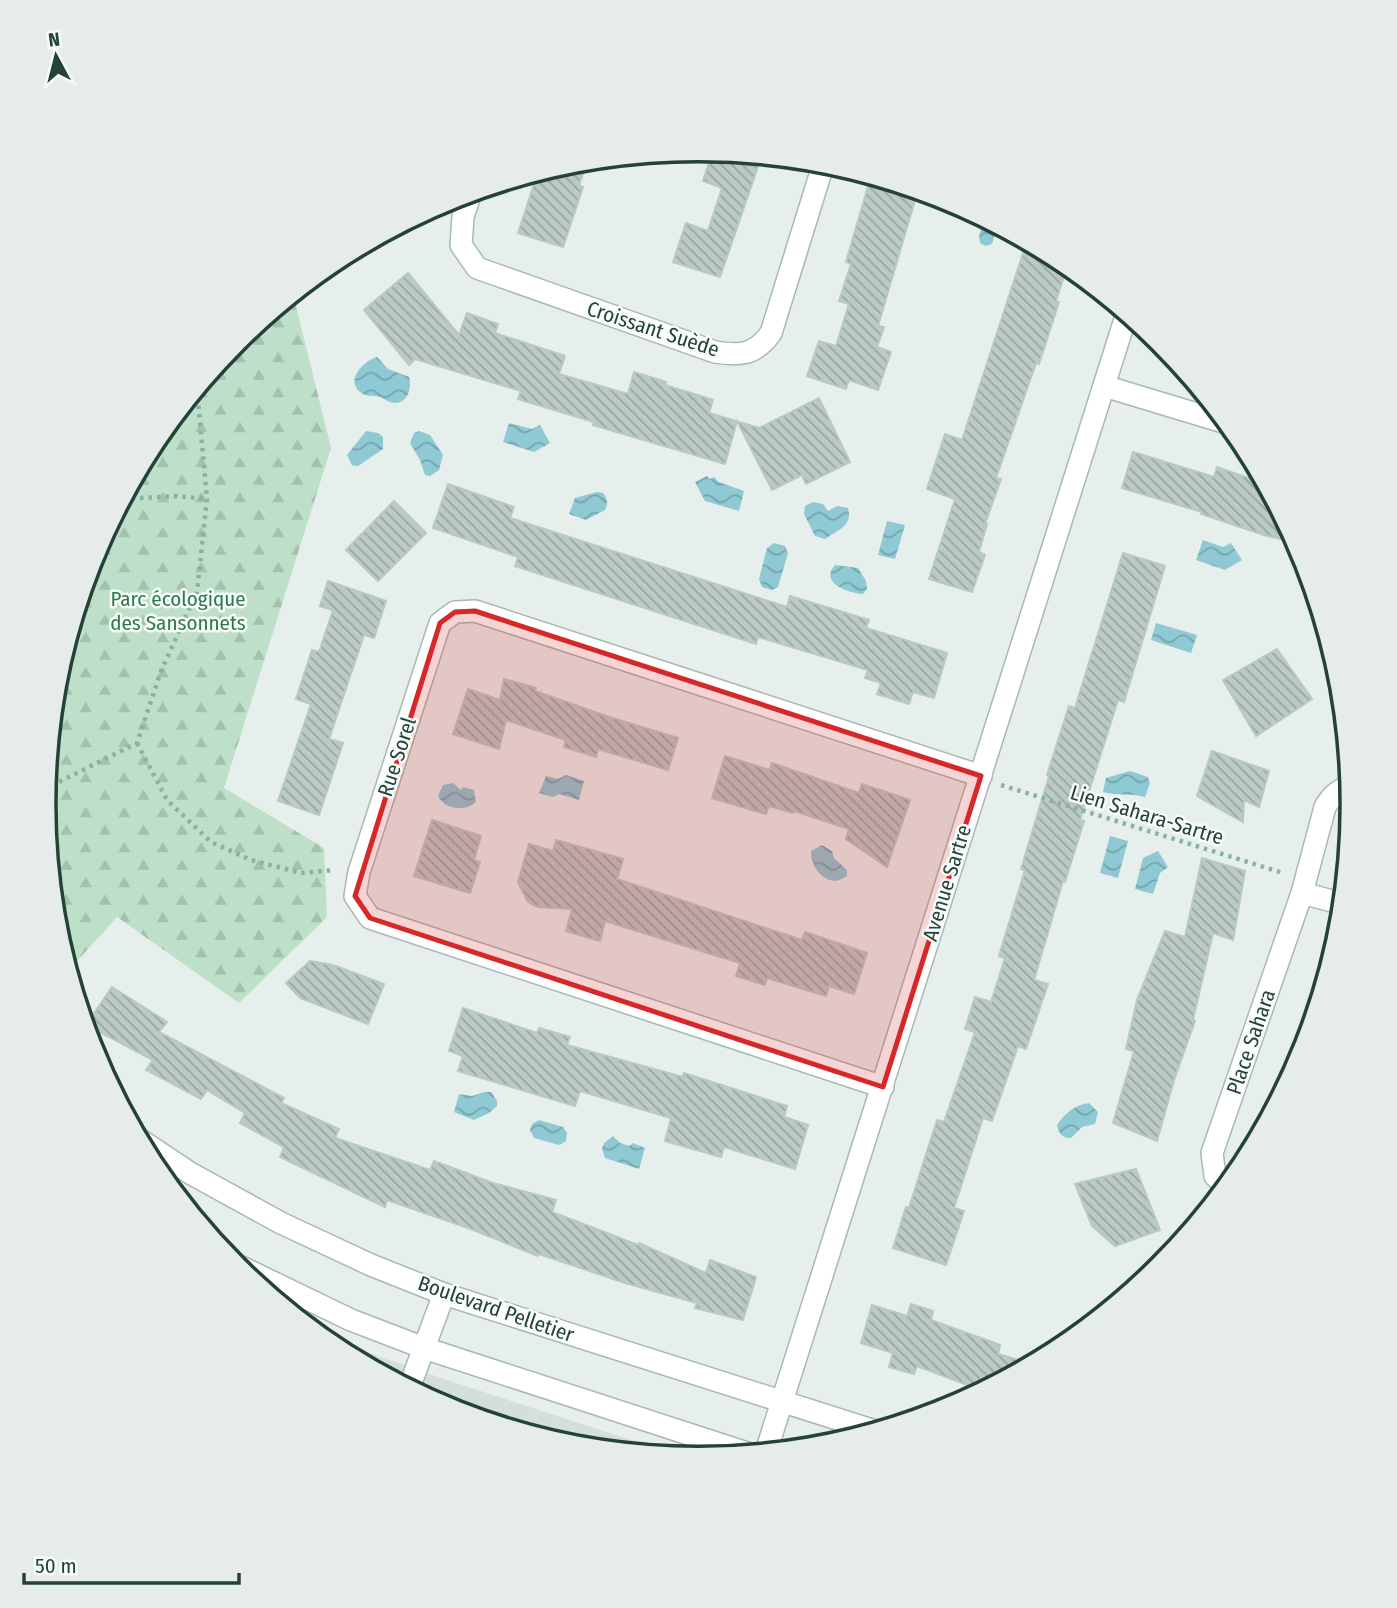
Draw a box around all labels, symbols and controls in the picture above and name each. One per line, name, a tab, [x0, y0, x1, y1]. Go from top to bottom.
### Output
north arrow	[21, 21, 91, 91]
text: N	[47, 28, 61, 52]
street label: Croissant Suède	[584, 295, 722, 363]
park label: Parc écologique des Sansonnets	[110, 586, 246, 636]
street label: Rue Sorel	[372, 714, 422, 800]
street label: Lien Sahara-Sartre	[1067, 779, 1227, 851]
street label: Avenue Sartre	[917, 822, 977, 944]
street label: Place Sahara	[1221, 986, 1281, 1098]
street label: Boulevard Pelletier	[414, 1270, 578, 1348]
scale bar	[24, 1542, 240, 1586]
text: 50 m	[35, 1553, 77, 1579]

